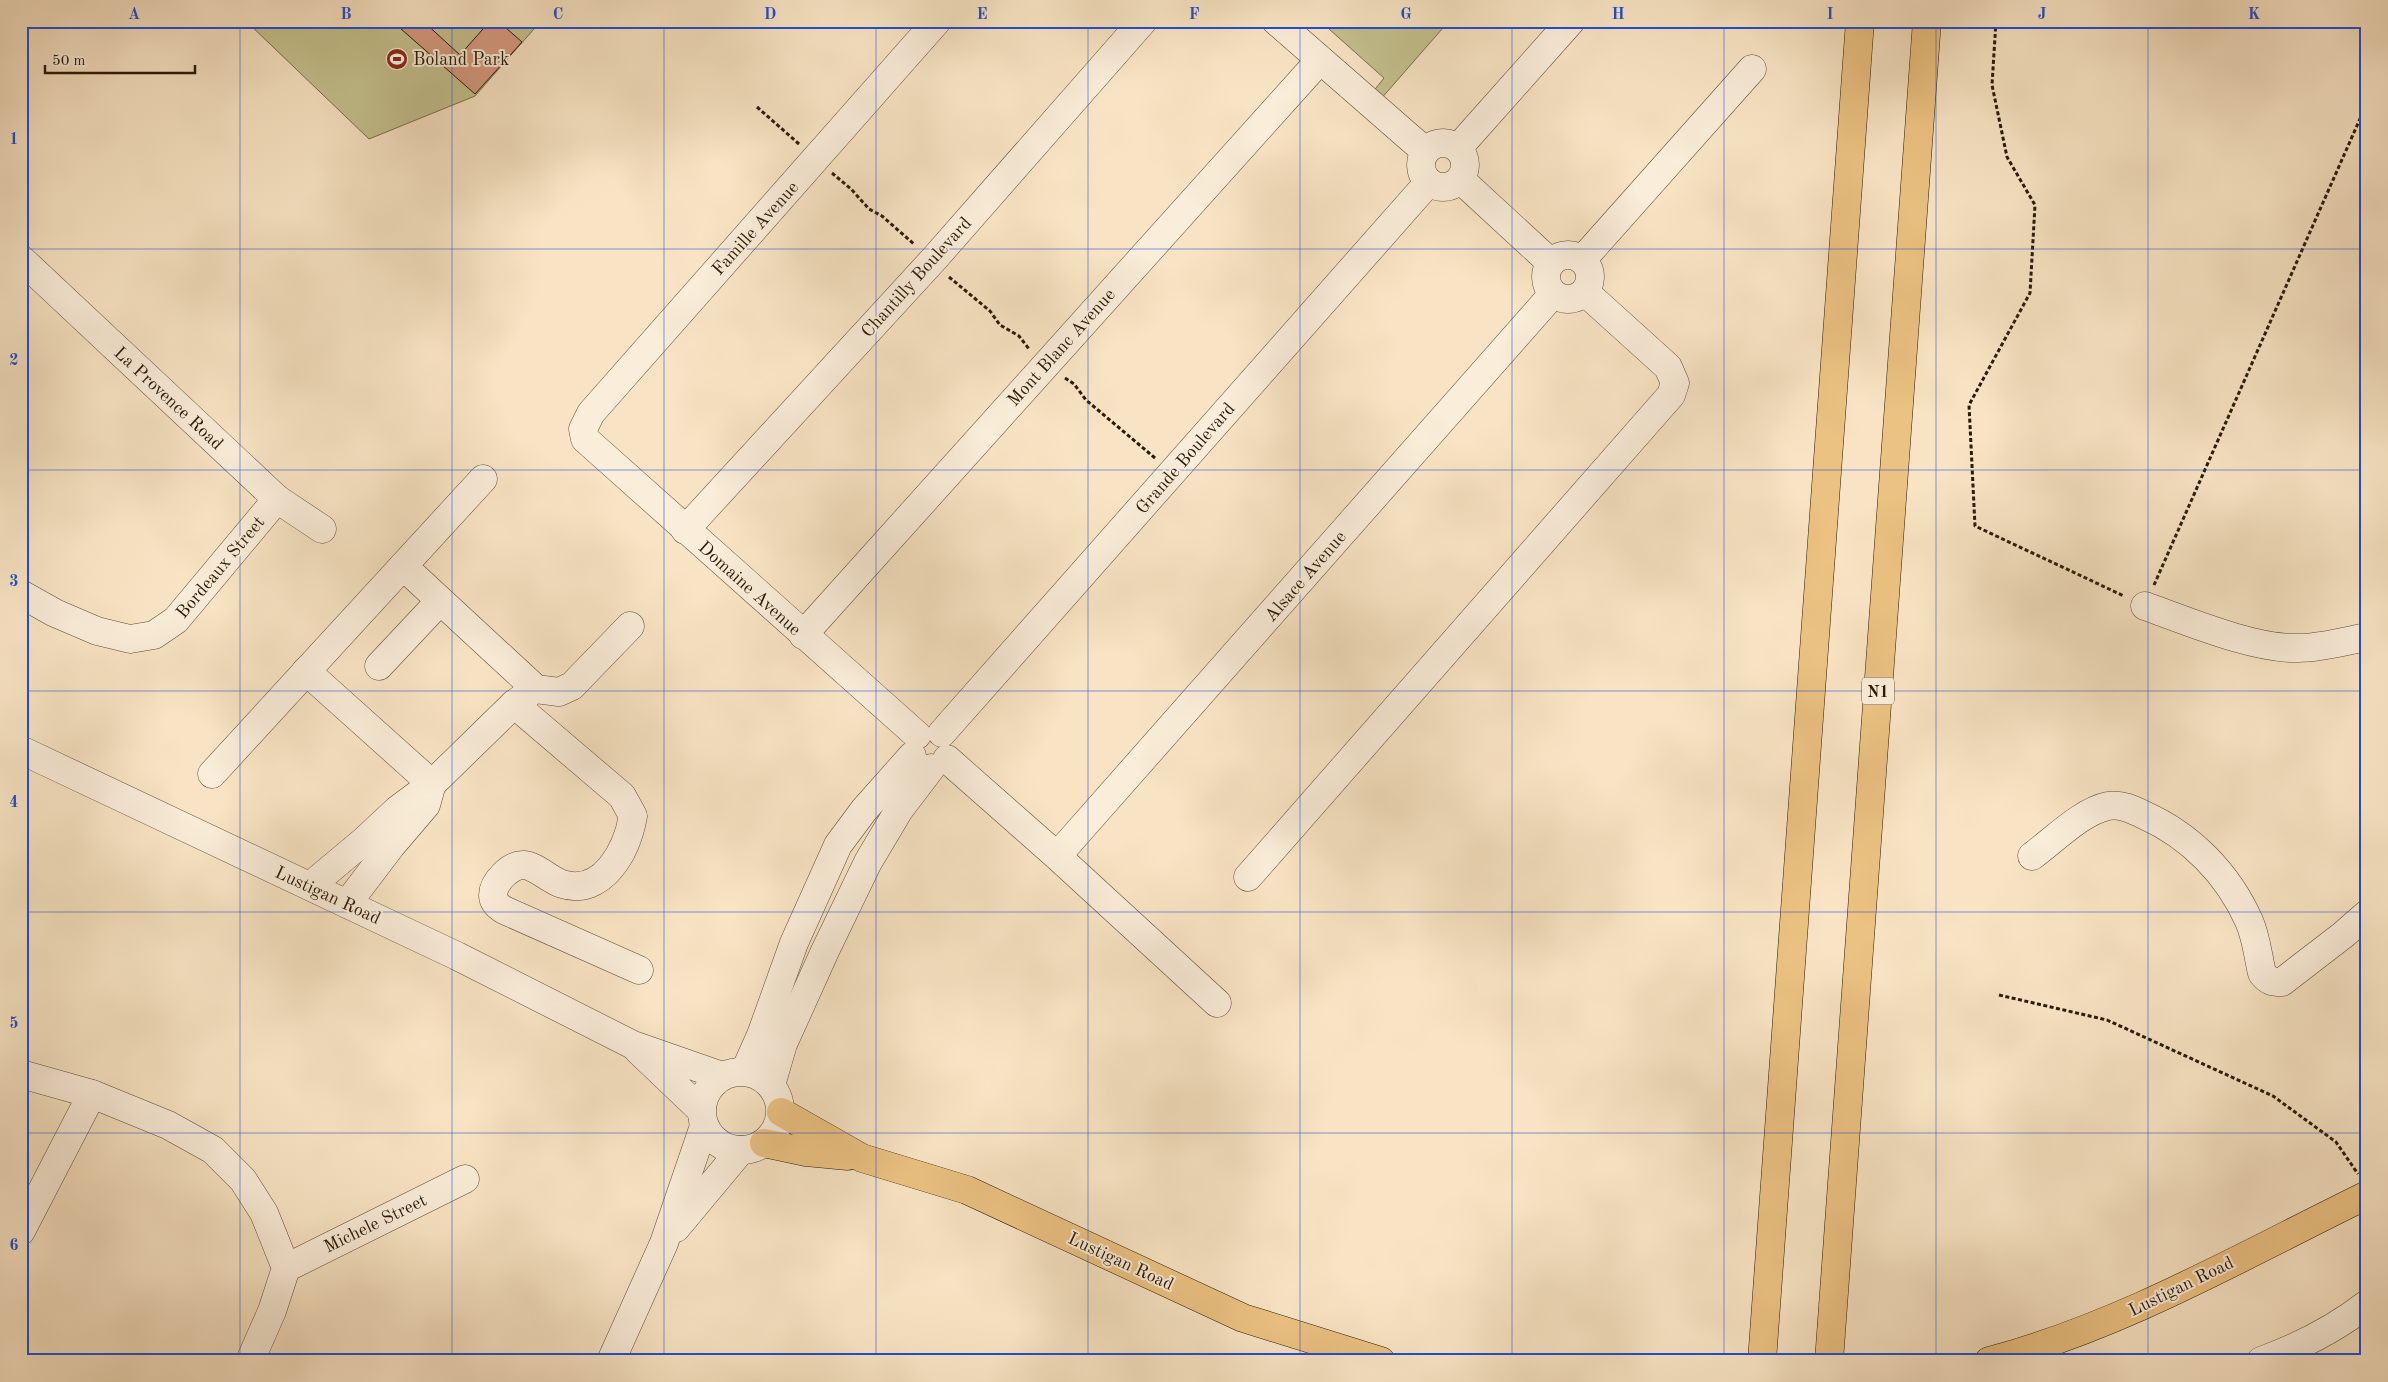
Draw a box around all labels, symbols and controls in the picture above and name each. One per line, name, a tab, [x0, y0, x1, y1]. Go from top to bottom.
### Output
text: A	[128, 7, 140, 23]
text: B	[340, 7, 352, 23]
text: C	[553, 7, 563, 23]
text: D	[764, 7, 776, 23]
text: E	[976, 7, 988, 23]
text: F	[1189, 7, 1200, 23]
text: G	[1400, 7, 1412, 23]
text: H	[1611, 7, 1625, 23]
text: I	[1826, 7, 1834, 23]
text: J	[2038, 7, 2047, 23]
text: K	[2248, 7, 2260, 23]
scale bar	[45, 42, 195, 74]
sports icon: Boland Park	[385, 47, 409, 71]
place label: Boland Park	[413, 51, 509, 69]
text: 50 m	[52, 54, 86, 69]
text: 1	[9, 132, 19, 148]
street label: Famille Avenue	[709, 178, 802, 279]
street label: Chantilly Boulevard	[858, 214, 975, 341]
street label: Mont Blanc Avenue	[1005, 286, 1119, 410]
street label: La Provence Road	[110, 344, 226, 454]
text: 2	[9, 353, 19, 369]
street label: Grande Boulevard	[1133, 400, 1239, 518]
street label: Bordeaux Street	[173, 513, 268, 622]
street label: Alsace Avenue	[1262, 528, 1350, 625]
street label: Domaine Avenue	[695, 538, 804, 639]
text: 3	[9, 574, 19, 590]
road number: N1	[1862, 678, 1894, 704]
text: 4	[9, 795, 19, 811]
street label: Lustigan Road	[272, 864, 383, 928]
text: 5	[9, 1016, 19, 1032]
street label: Michele Street	[321, 1191, 430, 1256]
street label: Lustigan Road	[1065, 1230, 1176, 1294]
text: 6	[9, 1238, 19, 1254]
street label: Lustigan Road	[2126, 1254, 2237, 1320]

